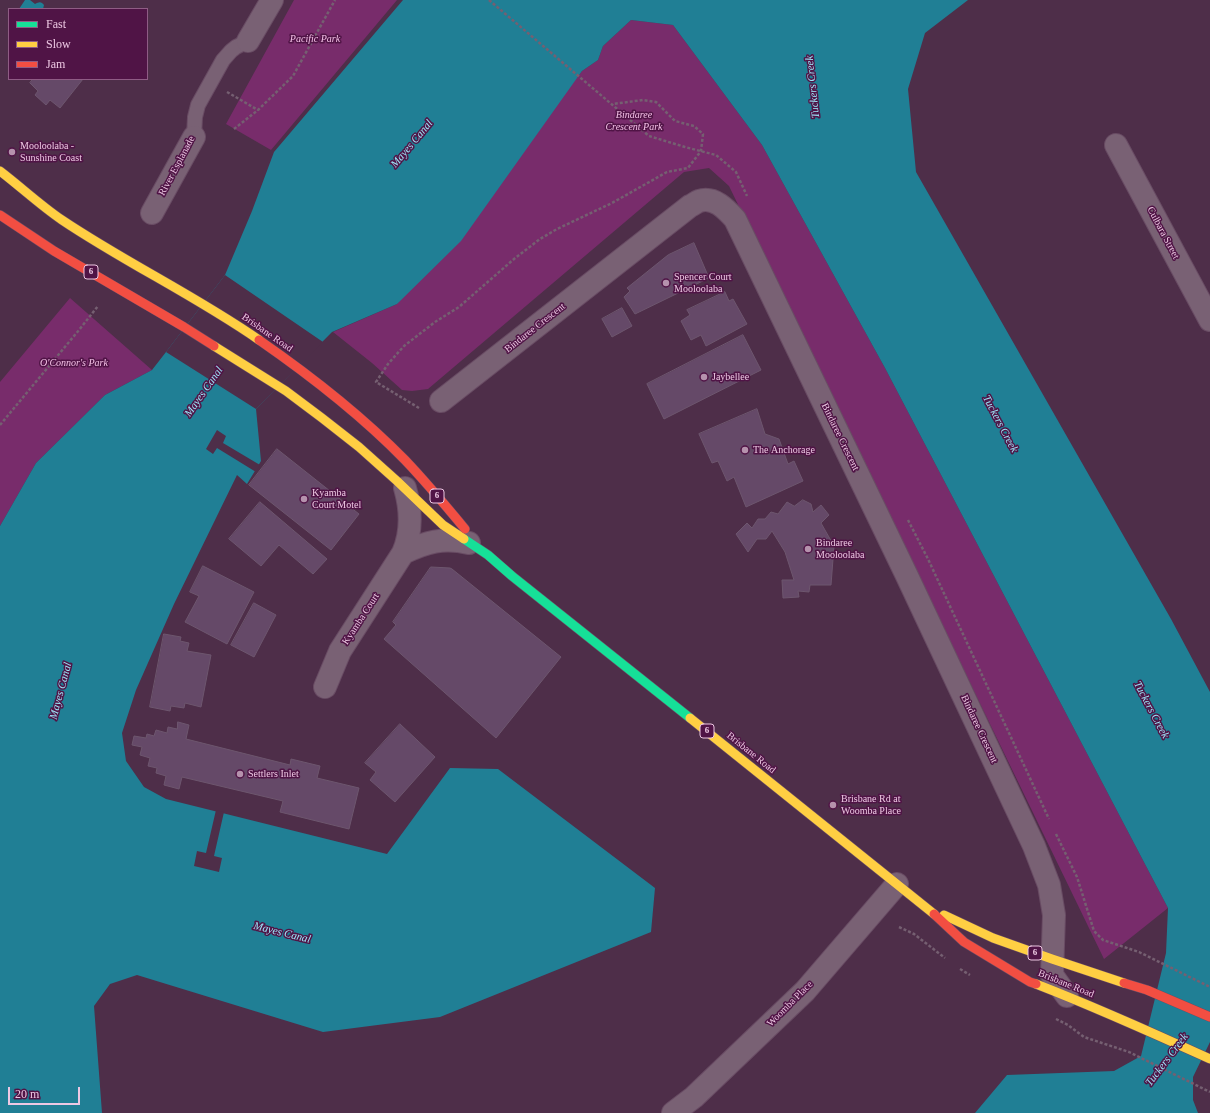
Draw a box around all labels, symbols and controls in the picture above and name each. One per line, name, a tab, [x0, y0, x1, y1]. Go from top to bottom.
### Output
legend	[8, 8, 148, 80]
text: Fast	[46, 17, 66, 31]
park label: Pacific Park	[290, 33, 340, 45]
text: Slow	[46, 37, 71, 51]
water label: Tuckers Creek	[803, 55, 823, 119]
text: Jam	[46, 57, 65, 71]
park label: Bindaree Crescent Park	[605, 109, 663, 132]
water label: Mayes Canal	[388, 117, 436, 171]
street label: River Esplanade	[156, 134, 198, 198]
place label: Mooloolaba - Sunshine Coast	[20, 140, 82, 164]
marker: Mooloolaba - Sunshine Coast	[7, 147, 17, 157]
street label: Culbara Street	[1144, 205, 1182, 261]
road number: 6	[84, 265, 98, 279]
place label: Spencer Court Mooloolaba	[674, 271, 731, 294]
marker: Spencer Court Mooloolaba	[661, 278, 671, 288]
street label: Bindaree Crescent	[502, 301, 568, 355]
street label: Brisbane Road	[239, 311, 295, 355]
park label: O'Connor's Park	[40, 357, 108, 369]
water label: Mayes Canal	[182, 364, 226, 420]
place label: Jaybellee	[712, 371, 749, 383]
marker: Jaybellee	[699, 372, 709, 382]
water label: Tuckers Creek	[979, 393, 1021, 455]
street label: Bindaree Crescent	[818, 401, 862, 473]
place label: The Anchorage	[753, 444, 815, 456]
marker: The Anchorage	[740, 445, 750, 455]
place label: Kyamba Court Motel	[312, 487, 361, 510]
road number: 6	[430, 489, 444, 503]
marker: Kyamba Court Motel	[299, 494, 309, 504]
place label: Bindaree Mooloolaba	[816, 537, 864, 560]
marker: Bindaree Mooloolaba	[803, 544, 813, 554]
street label: Kyamba Court	[340, 591, 382, 647]
water label: Mayes Canal	[47, 661, 75, 721]
water label: Tuckers Creek	[1130, 679, 1172, 741]
street label: Bindaree Crescent	[958, 693, 1000, 765]
road number: 6	[700, 724, 714, 738]
street label: Brisbane Road	[724, 730, 778, 776]
place label: Settlers Inlet	[248, 768, 299, 780]
marker: Settlers Inlet	[235, 769, 245, 779]
place label: Brisbane Rd at Woomba Place	[841, 793, 901, 816]
marker: Brisbane Rd at Woomba Place	[828, 800, 838, 810]
water label: Mayes Canal	[252, 920, 312, 946]
road number: 6	[1028, 946, 1042, 960]
street label: Brisbane Road	[1036, 967, 1096, 1001]
street label: Woomba Place	[765, 979, 815, 1029]
water label: Tuckers Creek	[1143, 1031, 1191, 1089]
scale bar	[10, 1079, 82, 1105]
text: 20 m	[15, 1087, 39, 1101]

